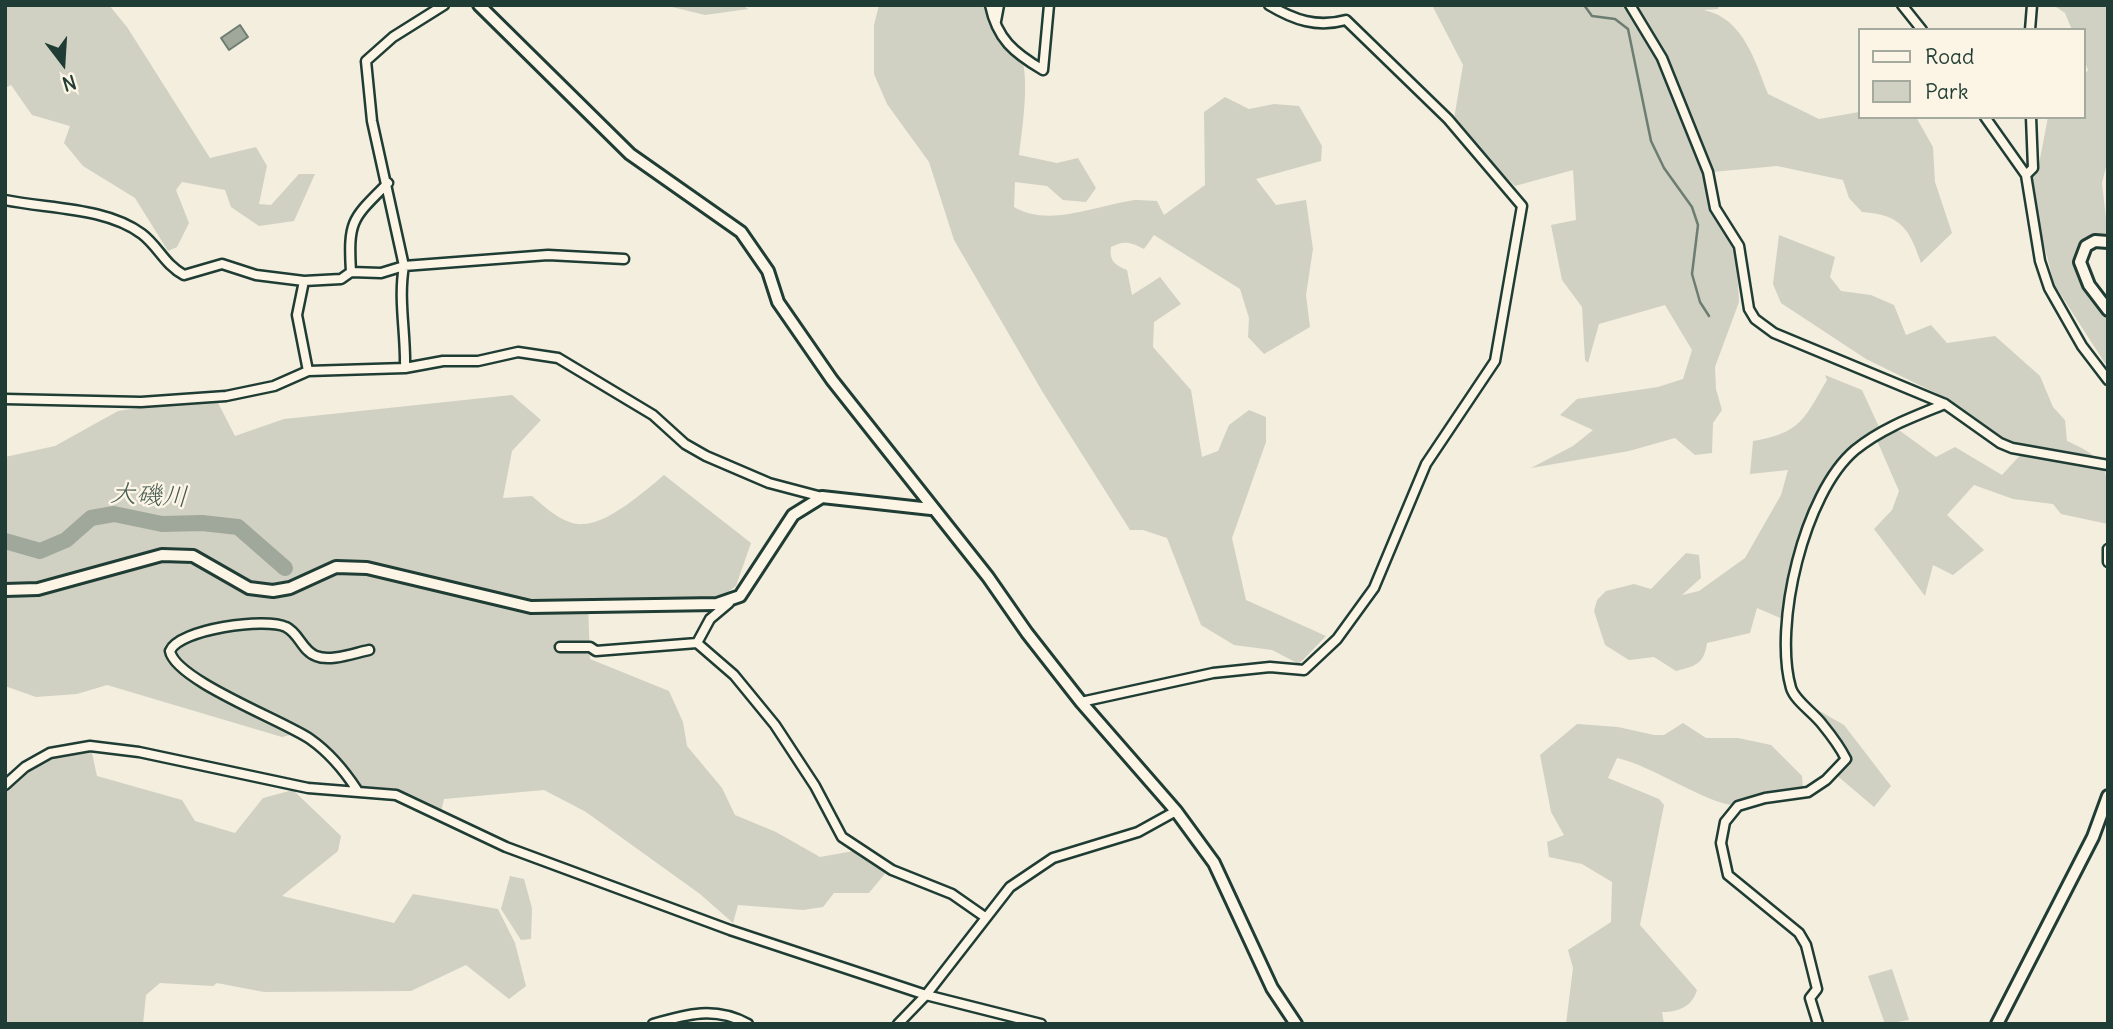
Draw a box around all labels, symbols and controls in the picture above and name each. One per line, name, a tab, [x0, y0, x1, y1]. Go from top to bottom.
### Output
north arrow	[28, 28, 98, 98]
legend	[1857, 28, 2085, 119]
text: Road	[1925, 43, 1974, 70]
text: N	[59, 70, 79, 96]
text: Park	[1925, 78, 1968, 105]
water label: 大磯川	[109, 478, 189, 514]

